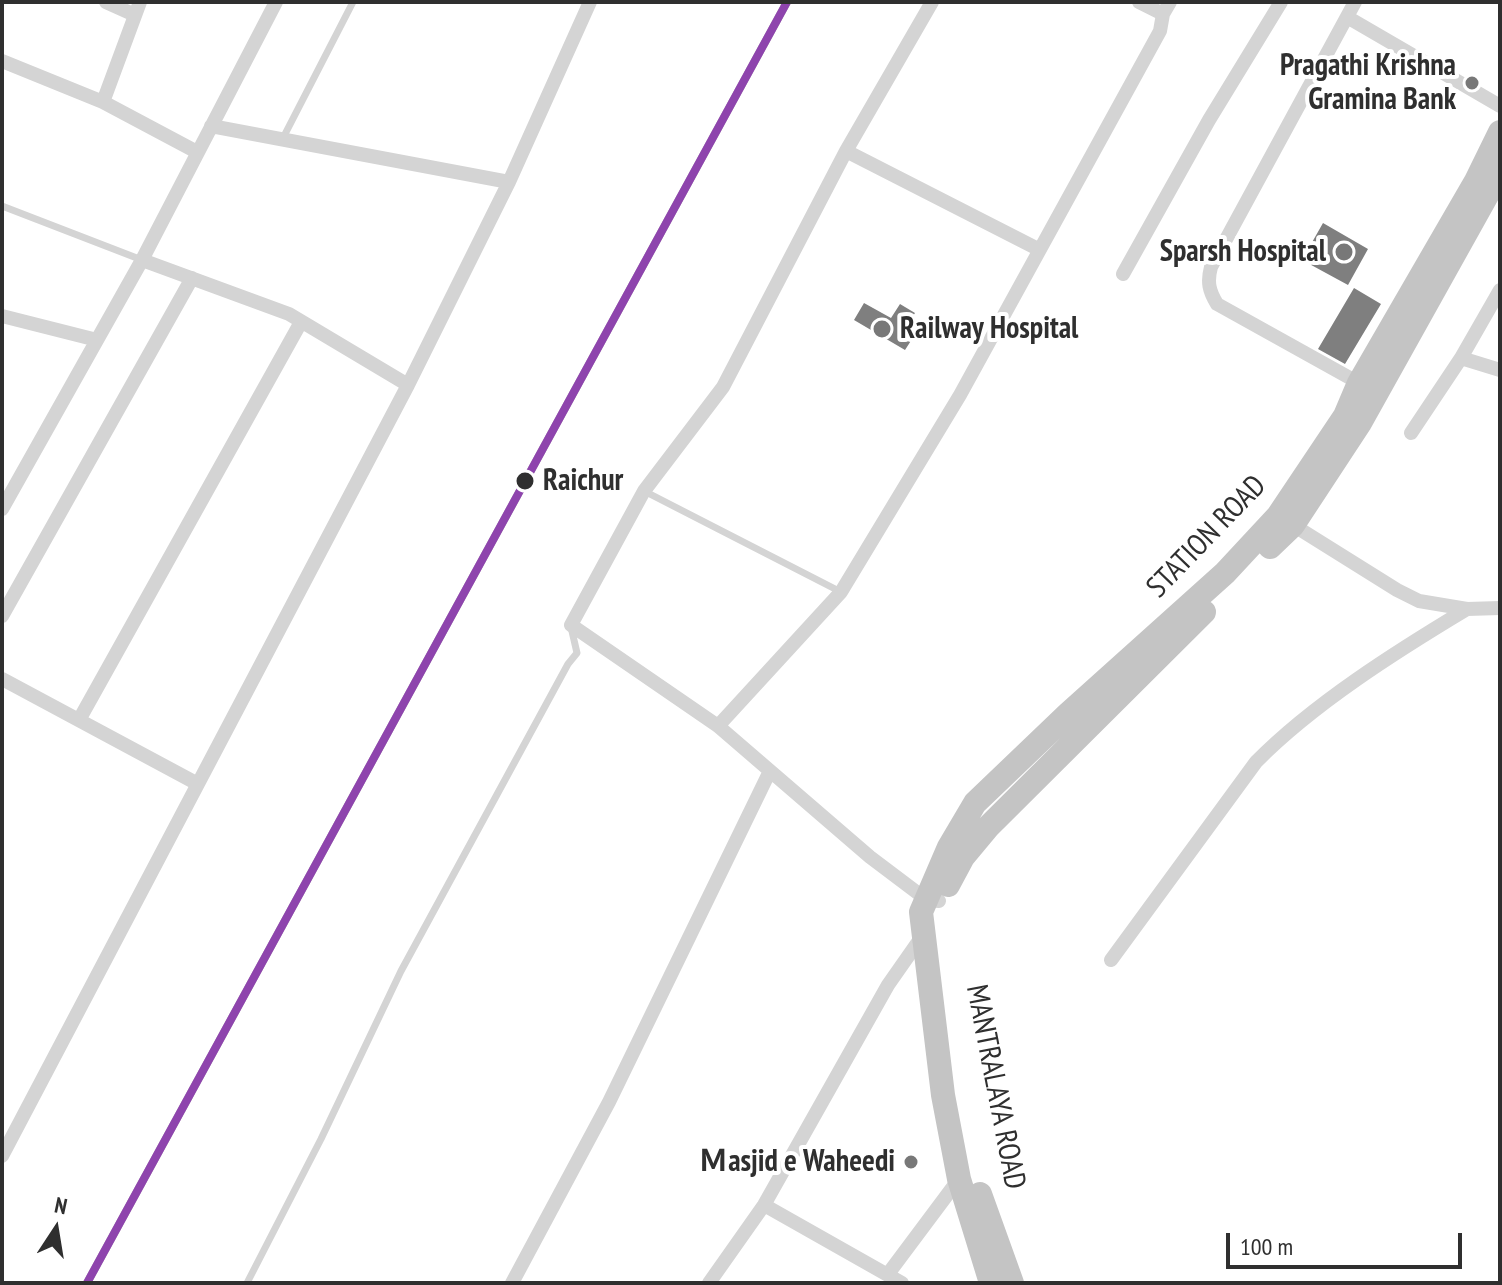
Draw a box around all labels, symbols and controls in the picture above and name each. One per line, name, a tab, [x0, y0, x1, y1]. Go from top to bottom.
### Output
place label: Pragathi Krishna Gramina Bank	[1280, 48, 1456, 118]
marker: Pragathi Krishna Gramina Bank	[1463, 74, 1481, 92]
place label: Sparsh Hospital	[1160, 234, 1326, 270]
marker: Sparsh Hospital	[1333, 241, 1355, 263]
place label: Railway Hospital	[900, 311, 1078, 347]
marker: Railway Hospital	[871, 318, 893, 340]
place label: Raichur	[543, 463, 623, 499]
street label: STATION ROAD	[1140, 468, 1274, 606]
marker: Raichur	[514, 470, 536, 492]
street label: MANTRALAYA ROAD	[958, 982, 1032, 1192]
place label: Ｍasjid e Waheedi	[698, 1144, 895, 1180]
marker: Ｍasjid e Waheedi	[902, 1153, 920, 1171]
north arrow	[16, 1189, 96, 1269]
text: N	[52, 1191, 70, 1220]
scale bar	[1230, 1217, 1466, 1267]
text: 100 m	[1240, 1231, 1293, 1262]

